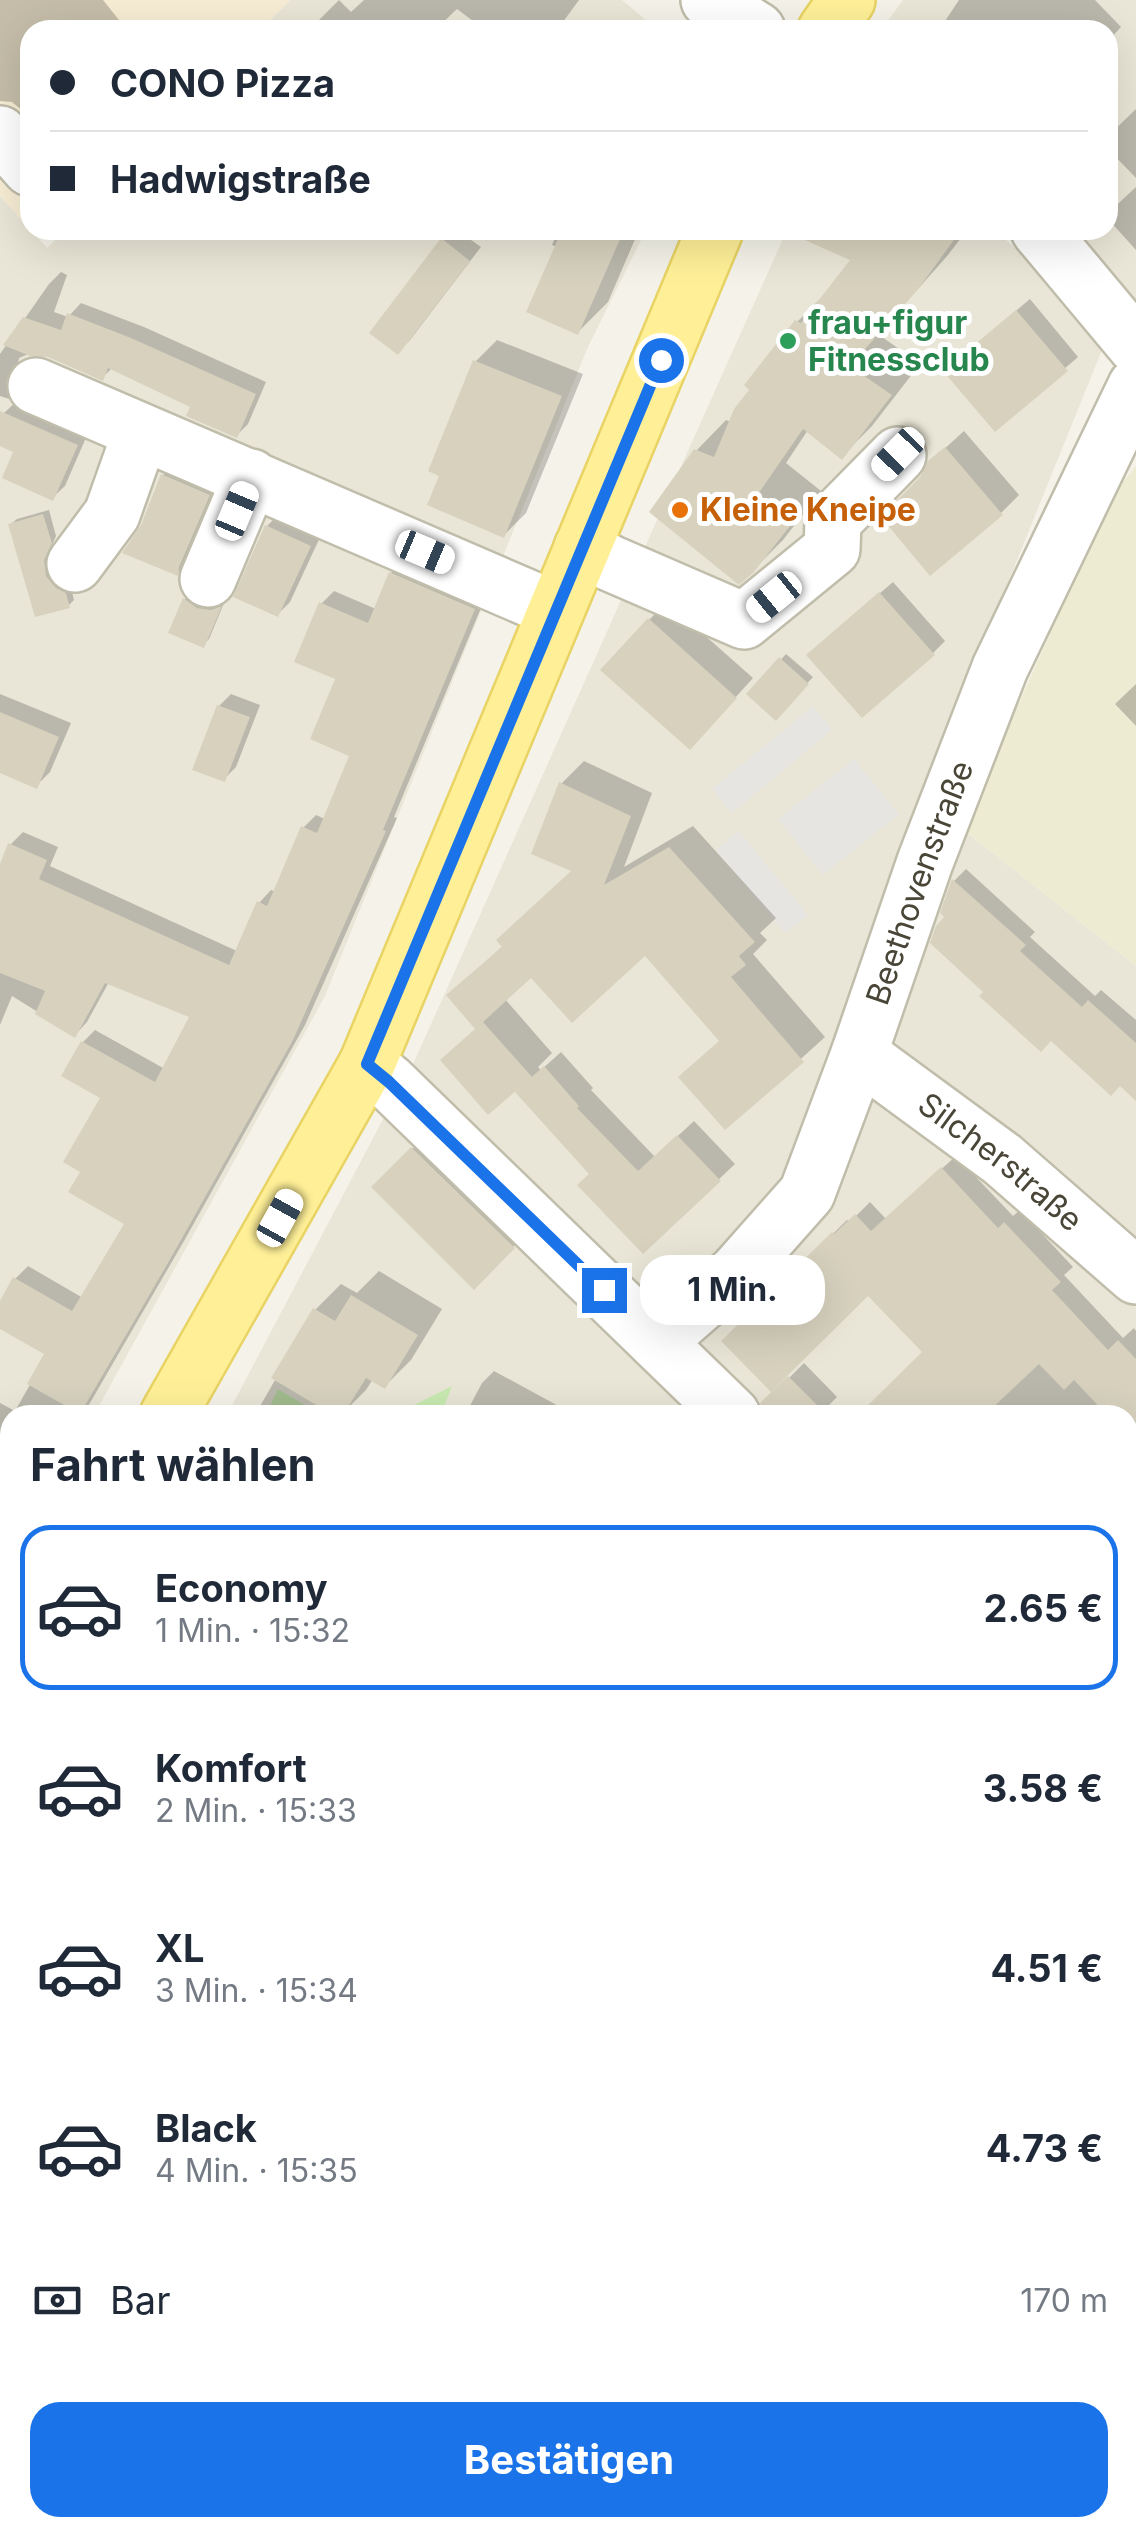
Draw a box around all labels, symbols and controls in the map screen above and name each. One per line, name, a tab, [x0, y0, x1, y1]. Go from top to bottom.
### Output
text: CONO Pizza	[110, 60, 335, 106]
text: Hadwigstraße	[110, 156, 371, 202]
place label: frau+figur Fitnessclub	[808, 303, 990, 379]
marker: frau+figur Fitnessclub	[777, 330, 799, 352]
route start	[639, 338, 684, 383]
car	[866, 422, 930, 486]
car	[211, 478, 263, 544]
place label: Kleine Kneipe	[700, 490, 916, 529]
marker: Kleine Kneipe	[669, 499, 691, 521]
car	[392, 526, 458, 578]
car	[741, 566, 807, 628]
street label: Beethovenstraße	[857, 755, 981, 1010]
street label: Silcherstraße	[911, 1084, 1091, 1239]
car	[252, 1184, 308, 1252]
callout: 1 Min.	[639, 1255, 824, 1325]
route end	[582, 1268, 627, 1313]
text: 1 Min.	[687, 1270, 778, 1309]
text: Fahrt wählen	[30, 1437, 315, 1492]
icon: car	[35, 1563, 125, 1653]
text: Economy	[155, 1565, 328, 1611]
text: 2.65 €	[984, 1585, 1103, 1631]
text: 1 Min. · 15:32	[155, 1611, 350, 1650]
icon: car	[35, 1743, 125, 1833]
text: Komfort	[155, 1745, 307, 1791]
text: 3.58 €	[983, 1765, 1103, 1811]
text: 2 Min. · 15:33	[155, 1791, 357, 1830]
icon: car	[35, 1923, 125, 2013]
text: XL	[155, 1925, 205, 1971]
text: 4.51 €	[990, 1945, 1103, 1991]
text: 3 Min. · 15:34	[155, 1971, 358, 2010]
icon: car	[35, 2103, 125, 2193]
text: Black	[155, 2105, 257, 2151]
text: 4.73 €	[986, 2125, 1103, 2171]
text: 4 Min. · 15:35	[155, 2151, 358, 2190]
icon: cash	[30, 2273, 85, 2328]
text: Bar	[110, 2277, 171, 2323]
text: 170 m	[1020, 2281, 1108, 2320]
button: Bestätigen	[30, 2402, 1108, 2517]

